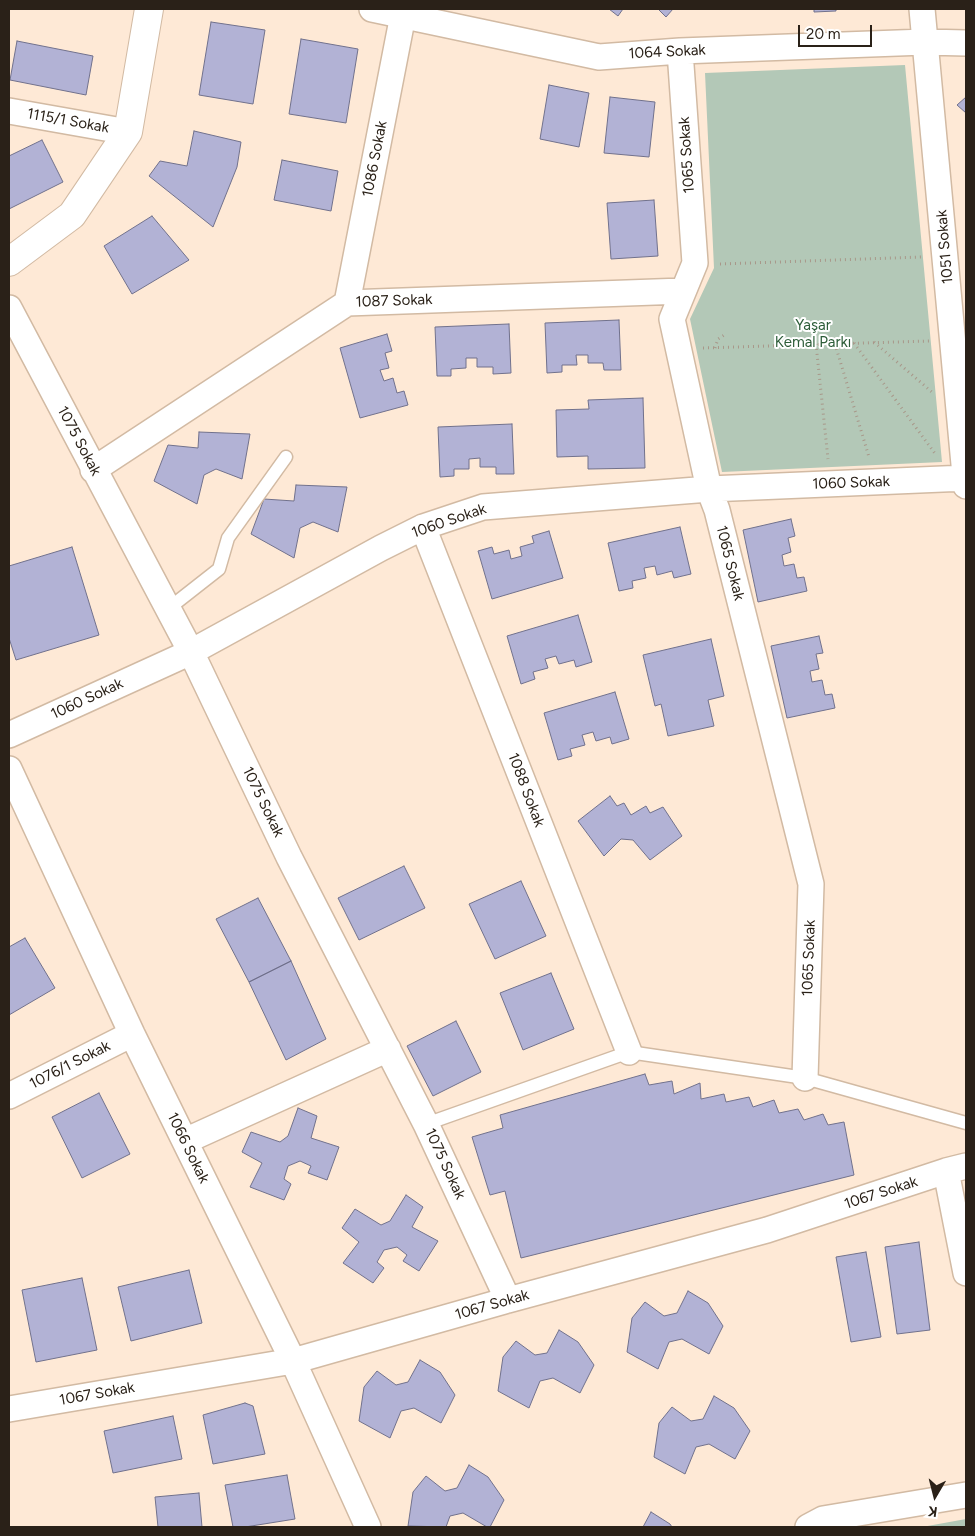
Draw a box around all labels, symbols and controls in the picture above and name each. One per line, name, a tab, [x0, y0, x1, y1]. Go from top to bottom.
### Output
scale bar	[800, 15, 874, 47]
text: 20 m	[806, 25, 840, 43]
street label: 1064 Sokak	[628, 41, 706, 63]
street label: 1115/1 Sokak	[26, 105, 110, 137]
street label: 1065 Sokak	[675, 116, 699, 194]
street label: 1086 Sokak	[359, 119, 391, 199]
street label: 1051 Sokak	[933, 209, 957, 285]
street label: 1087 Sokak	[355, 291, 433, 311]
park label: Yaşar Kemal Parkı	[775, 317, 851, 352]
street label: 1075 Sokak	[53, 403, 105, 479]
street label: 1060 Sokak	[812, 473, 890, 493]
street label: 1060 Sokak	[409, 500, 489, 542]
street label: 1065 Sokak	[712, 524, 748, 602]
street label: 1060 Sokak	[48, 674, 126, 724]
street label: 1088 Sokak	[504, 750, 548, 830]
street label: 1075 Sokak	[238, 764, 288, 840]
street label: 1065 Sokak	[799, 919, 819, 997]
street label: 1076/1 Sokak	[27, 1037, 113, 1093]
street label: 1066 Sokak	[163, 1110, 213, 1186]
street label: 1075 Sokak	[421, 1126, 469, 1202]
street label: 1067 Sokak	[842, 1173, 920, 1213]
street label: 1067 Sokak	[453, 1286, 531, 1324]
street label: 1067 Sokak	[58, 1379, 136, 1409]
north arrow	[910, 1471, 960, 1521]
text: K	[927, 1502, 939, 1520]

